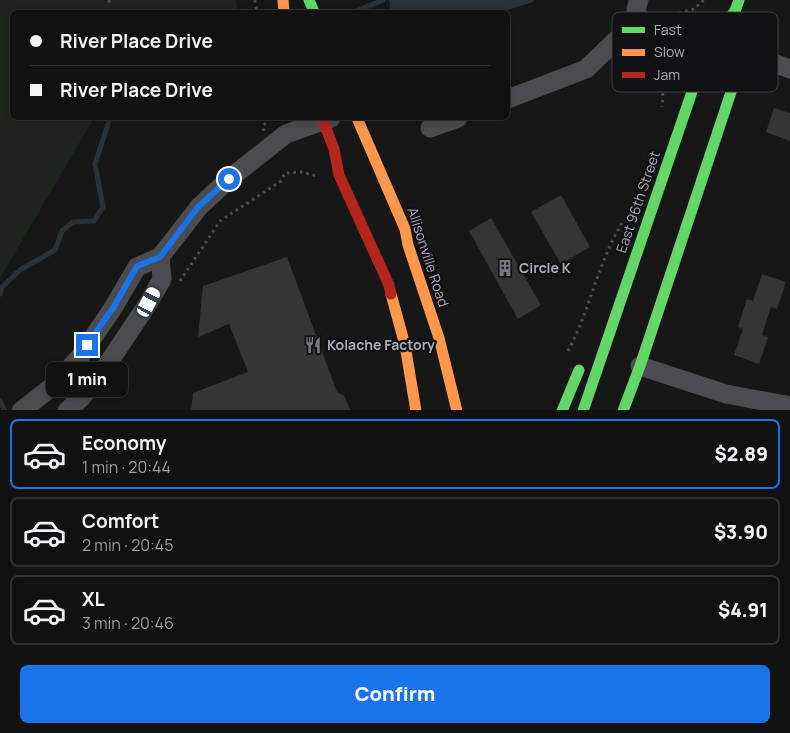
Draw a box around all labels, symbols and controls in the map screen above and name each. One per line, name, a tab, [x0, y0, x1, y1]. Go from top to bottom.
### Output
legend	[612, 12, 778, 92]
text: Fast	[654, 20, 682, 39]
text: River Place Drive	[60, 28, 213, 54]
text: Slow	[654, 42, 685, 61]
text: Jam	[654, 65, 680, 84]
text: River Place Drive	[60, 77, 213, 103]
street label: East 96th Street	[611, 148, 664, 255]
route start	[218, 168, 240, 190]
street label: Allisonville Road	[403, 205, 454, 309]
building icon: Circle K	[495, 258, 515, 278]
place label: Circle K	[519, 258, 572, 277]
car	[135, 285, 162, 319]
route end	[76, 334, 98, 356]
restaurant icon: Kolache Factory	[303, 335, 323, 355]
place label: Kolache Factory	[327, 335, 435, 354]
callout: 1 min	[46, 362, 128, 398]
text: 1 min	[67, 368, 107, 390]
text: Economy	[82, 430, 166, 456]
icon: car	[22, 432, 67, 477]
text: $2.89	[715, 441, 768, 467]
text: 1 min · 20:44	[82, 456, 171, 478]
text: Comfort	[82, 508, 159, 534]
icon: car	[22, 510, 67, 555]
text: $3.90	[714, 519, 768, 545]
text: 2 min · 20:45	[82, 534, 174, 556]
text: XL	[82, 586, 105, 612]
icon: car	[22, 588, 67, 633]
text: $4.91	[718, 597, 768, 623]
text: 3 min · 20:46	[82, 612, 174, 634]
button: Confirm	[20, 665, 770, 723]

